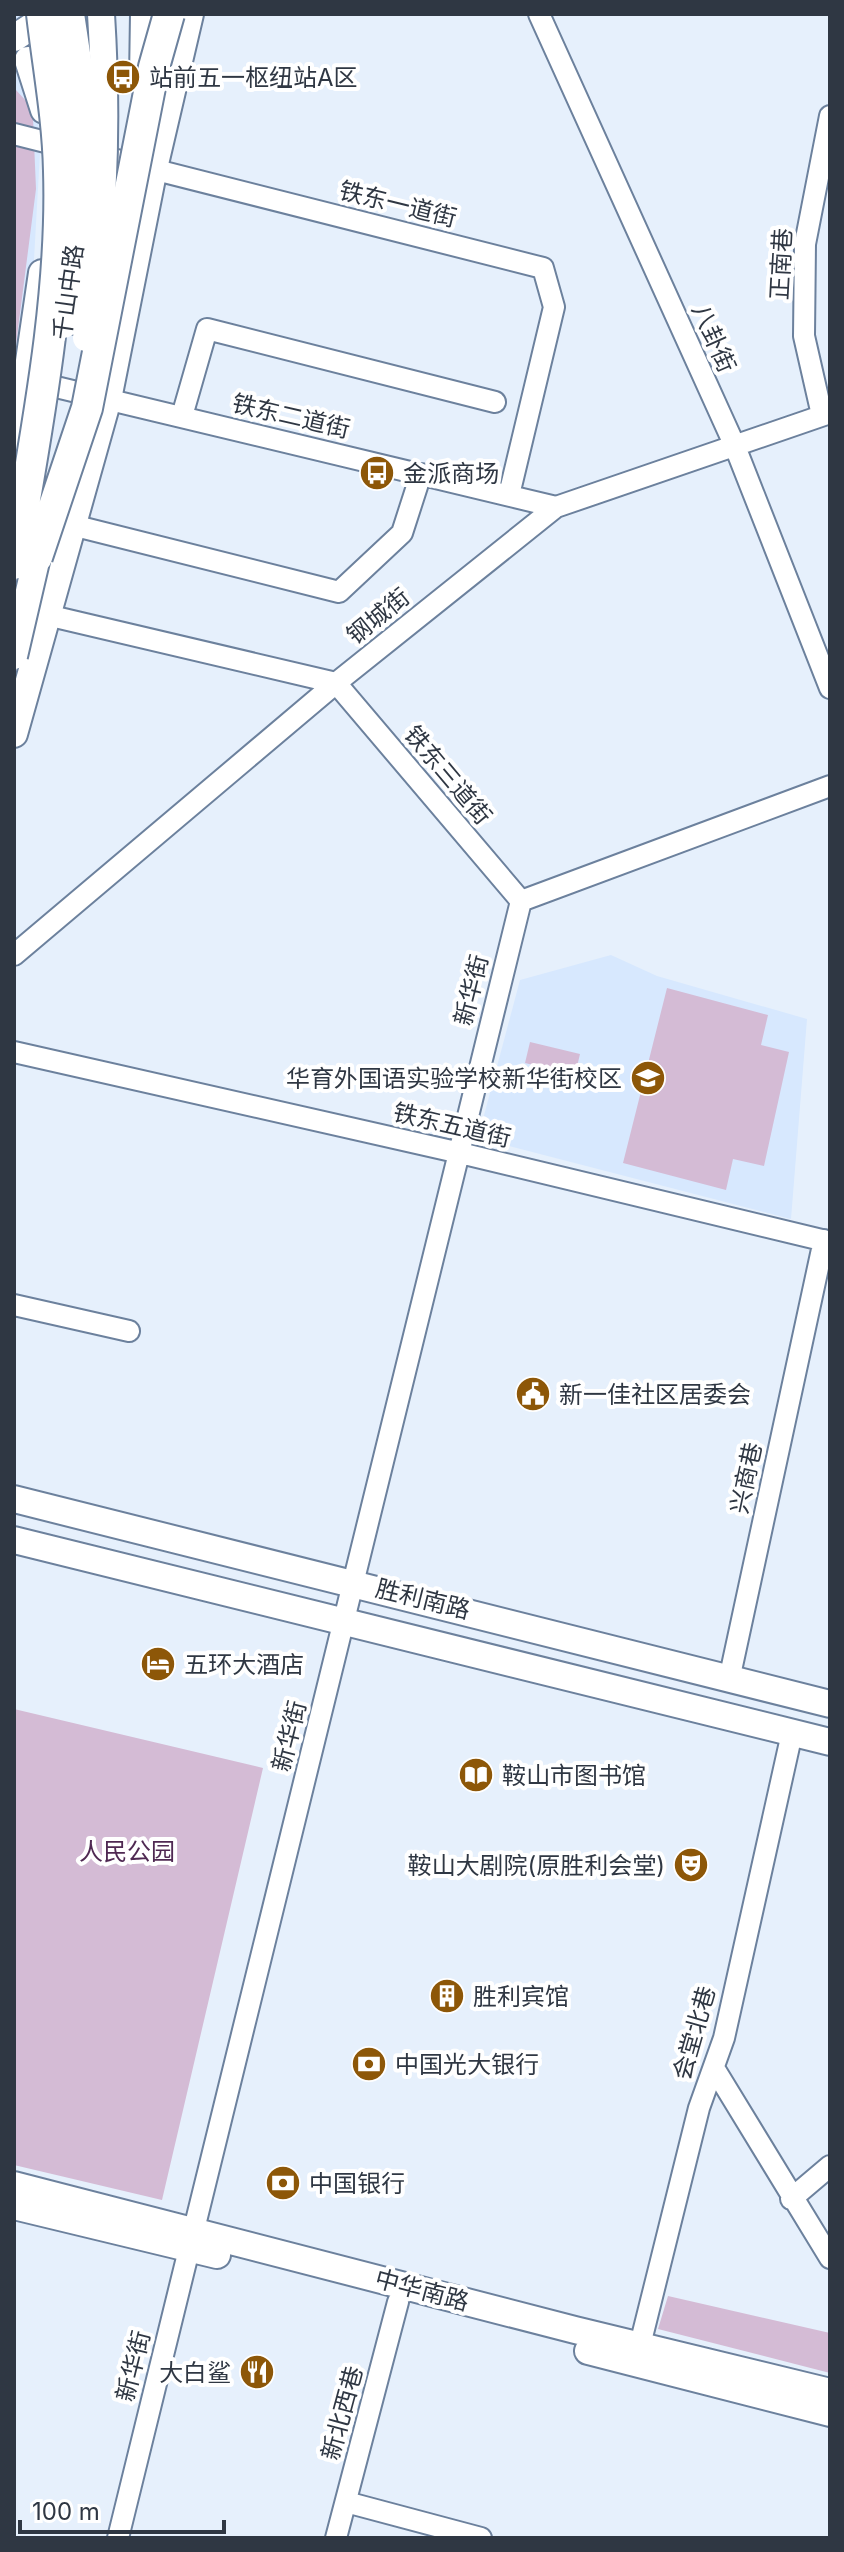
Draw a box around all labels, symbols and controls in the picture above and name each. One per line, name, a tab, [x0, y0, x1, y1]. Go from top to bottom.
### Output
bus stop icon: 站前五一枢纽站A区	[104, 58, 142, 96]
place label: 站前五一枢纽站A区	[149, 63, 358, 92]
street label: 铁东一道街	[336, 175, 460, 233]
street label: 正南巷	[765, 227, 797, 301]
street label: 千山中路	[47, 242, 89, 342]
street label: 八卦街	[686, 299, 742, 377]
street label: 铁东二道街	[229, 388, 353, 444]
bus stop icon: 金派商场	[358, 454, 396, 492]
place label: 金派商场	[403, 459, 499, 488]
street label: 钢城街	[341, 582, 415, 650]
street label: 铁东三道街	[398, 720, 498, 830]
street label: 新华街	[448, 952, 494, 1028]
school or university icon: 华育外国语实验学校新华街校区	[629, 1059, 667, 1097]
place label: 华育外国语实验学校新华街校区	[286, 1064, 622, 1093]
street label: 铁东五道街	[390, 1097, 514, 1153]
public building icon: 新一佳社区居委会	[514, 1375, 552, 1413]
place label: 新一佳社区居委会	[559, 1380, 751, 1409]
street label: 兴商巷	[724, 1440, 768, 1516]
street label: 胜利南路	[373, 1573, 473, 1625]
hotel icon: 五环大酒店	[139, 1645, 177, 1683]
place label: 五环大酒店	[184, 1650, 304, 1679]
street label: 新华街	[266, 1698, 312, 1774]
library icon: 鞍山市图书馆	[457, 1756, 495, 1794]
place label: 鞍山市图书馆	[502, 1761, 646, 1790]
park label: 人民公园	[79, 1837, 175, 1866]
theatre icon: 鞍山大剧院(原胜利会堂)	[672, 1846, 710, 1884]
place label: 鞍山大剧院(原胜利会堂)	[407, 1851, 665, 1880]
building icon: 胜利宾馆	[428, 1977, 466, 2015]
place label: 胜利宾馆	[473, 1982, 569, 2011]
street label: 会堂北巷	[667, 1983, 721, 2083]
bank icon: 中国光大银行	[350, 2045, 388, 2083]
place label: 中国光大银行	[395, 2050, 539, 2079]
bank icon: 中国银行	[264, 2164, 302, 2202]
place label: 中国银行	[309, 2169, 405, 2198]
street label: 中华南路	[372, 2264, 472, 2316]
street label: 新华街	[110, 2328, 156, 2404]
restaurant icon: 大白鲨	[238, 2353, 276, 2391]
place label: 大白鲨	[159, 2358, 231, 2387]
street label: 新北西巷	[316, 2363, 368, 2463]
scale bar	[20, 2484, 224, 2534]
text: 100 m	[32, 2497, 100, 2526]

